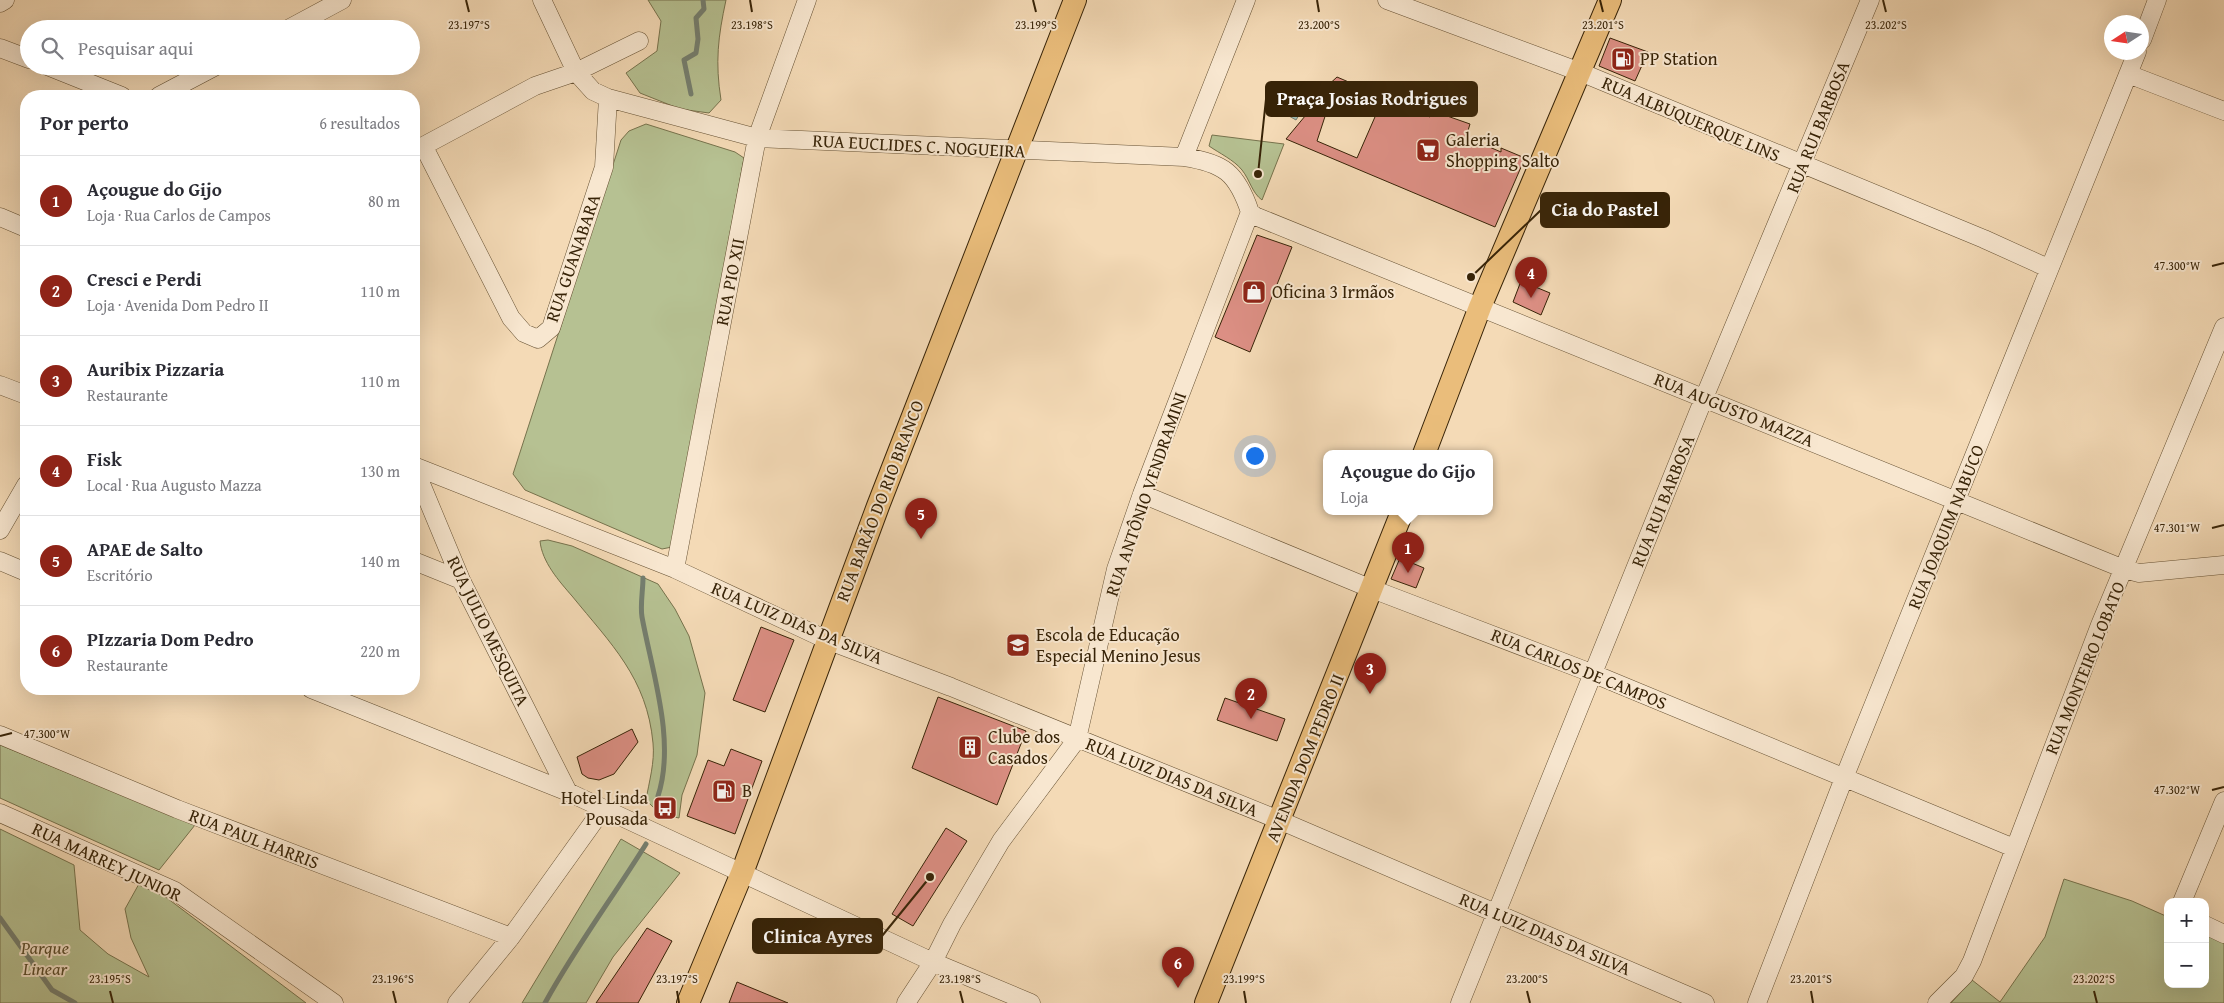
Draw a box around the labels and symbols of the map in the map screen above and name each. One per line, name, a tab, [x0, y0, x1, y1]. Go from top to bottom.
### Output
north arrow	[2104, 15, 2149, 60]
text: 23.197°S	[448, 16, 490, 33]
text: 23.198°S	[731, 16, 773, 33]
text: 23.199°S	[1015, 16, 1057, 33]
text: 23.200°S	[1298, 16, 1340, 33]
text: 23.201°S	[1582, 16, 1624, 33]
text: 23.202°S	[1865, 16, 1907, 33]
place label: PP Station	[1640, 45, 1718, 72]
fuel station icon: PP Station	[1610, 46, 1636, 72]
street label: RUA RUI BARBOSA	[1779, 57, 1856, 197]
street label: RUA ALBUQUERQUE LINS	[1598, 69, 1785, 168]
callout: Praça Josias Rodrigues	[1266, 82, 1477, 116]
text: Praça Josias Rodrigues	[1277, 84, 1467, 112]
street label: RUA EUCLIDES C. NOGUEIRA	[812, 126, 1026, 165]
place label: Galeria Shopping Salto	[1446, 126, 1559, 174]
supermarket icon: Galeria Shopping Salto	[1415, 137, 1441, 163]
street label: RUA GUANABARA	[538, 190, 607, 325]
callout: Cia do Pastel	[1541, 193, 1669, 227]
text: Cia do Pastel	[1551, 195, 1659, 223]
street label: RUA PIO XII	[708, 236, 751, 328]
pin: 4	[1515, 257, 1547, 298]
text: 47.300°W	[2154, 257, 2201, 274]
place label: Oficina 3 Irmãos	[1272, 278, 1395, 305]
shop icon: Oficina 3 Irmãos	[1241, 279, 1267, 305]
street label: RUA AUGUSTO MAZZA	[1650, 365, 1818, 454]
street label: RUA ANTÔNIO VENDRAMINI	[1098, 388, 1193, 600]
street label: RUA BARÃO DO RIO BRANCO	[829, 396, 931, 606]
street label: RUA RUI BARBOSA	[1624, 431, 1701, 571]
street label: RUA JOAQUIM NABUCO	[1900, 440, 1991, 613]
your location	[1242, 443, 1268, 469]
pin: 5	[905, 498, 937, 539]
text: 47.301°W	[2154, 519, 2201, 536]
pin: 1	[1392, 532, 1424, 573]
street label: RUA JULIO MESQUITA	[440, 551, 537, 710]
street label: RUA LUIZ DIAS DA SILVA	[707, 574, 887, 671]
street label: RUA MONTEIRO LOBATO	[2037, 577, 2132, 758]
place label: Escola de Educação Especial Menino Jesus	[1036, 621, 1201, 669]
street label: RUA CARLOS DE CAMPOS	[1487, 621, 1671, 716]
school or university icon: Escola de Educação Especial Menino Jesus	[1005, 632, 1031, 658]
pin: 3	[1354, 653, 1386, 694]
street label: AVENIDA DOM PEDRO II	[1258, 669, 1351, 846]
pin: 2	[1235, 678, 1267, 719]
place label: Clube dos Casados	[988, 723, 1060, 771]
text: 47.300°W	[24, 725, 71, 742]
street label: RUA LUIZ DIAS DA SILVA	[1082, 730, 1263, 824]
building icon: Clube dos Casados	[957, 734, 983, 760]
place label: B	[742, 777, 752, 804]
fuel station icon: B	[711, 778, 737, 804]
text: 47.302°W	[2154, 781, 2201, 798]
place label: Hotel Linda Pousada	[561, 784, 648, 832]
bus stop icon: Hotel Linda Pousada	[652, 795, 678, 821]
street label: RUA PAUL HARRIS	[185, 801, 323, 876]
street label: RUA MARREY JUNIOR	[28, 815, 187, 908]
street label: RUA LUIZ DIAS DA SILVA	[1455, 885, 1635, 982]
callout: Clinica Ayres	[753, 919, 882, 953]
text: Clinica Ayres	[763, 922, 873, 950]
park label: Parque Linear	[20, 934, 69, 982]
pin: 6	[1162, 947, 1194, 988]
text: 23.195°S	[89, 970, 131, 987]
text: 23.196°S	[372, 970, 414, 987]
text: 23.197°S	[656, 970, 698, 987]
text: 23.198°S	[939, 970, 981, 987]
text: 23.199°S	[1223, 970, 1265, 987]
text: 23.200°S	[1506, 970, 1548, 987]
text: 23.201°S	[1790, 970, 1832, 987]
text: 23.202°S	[2073, 970, 2115, 987]

